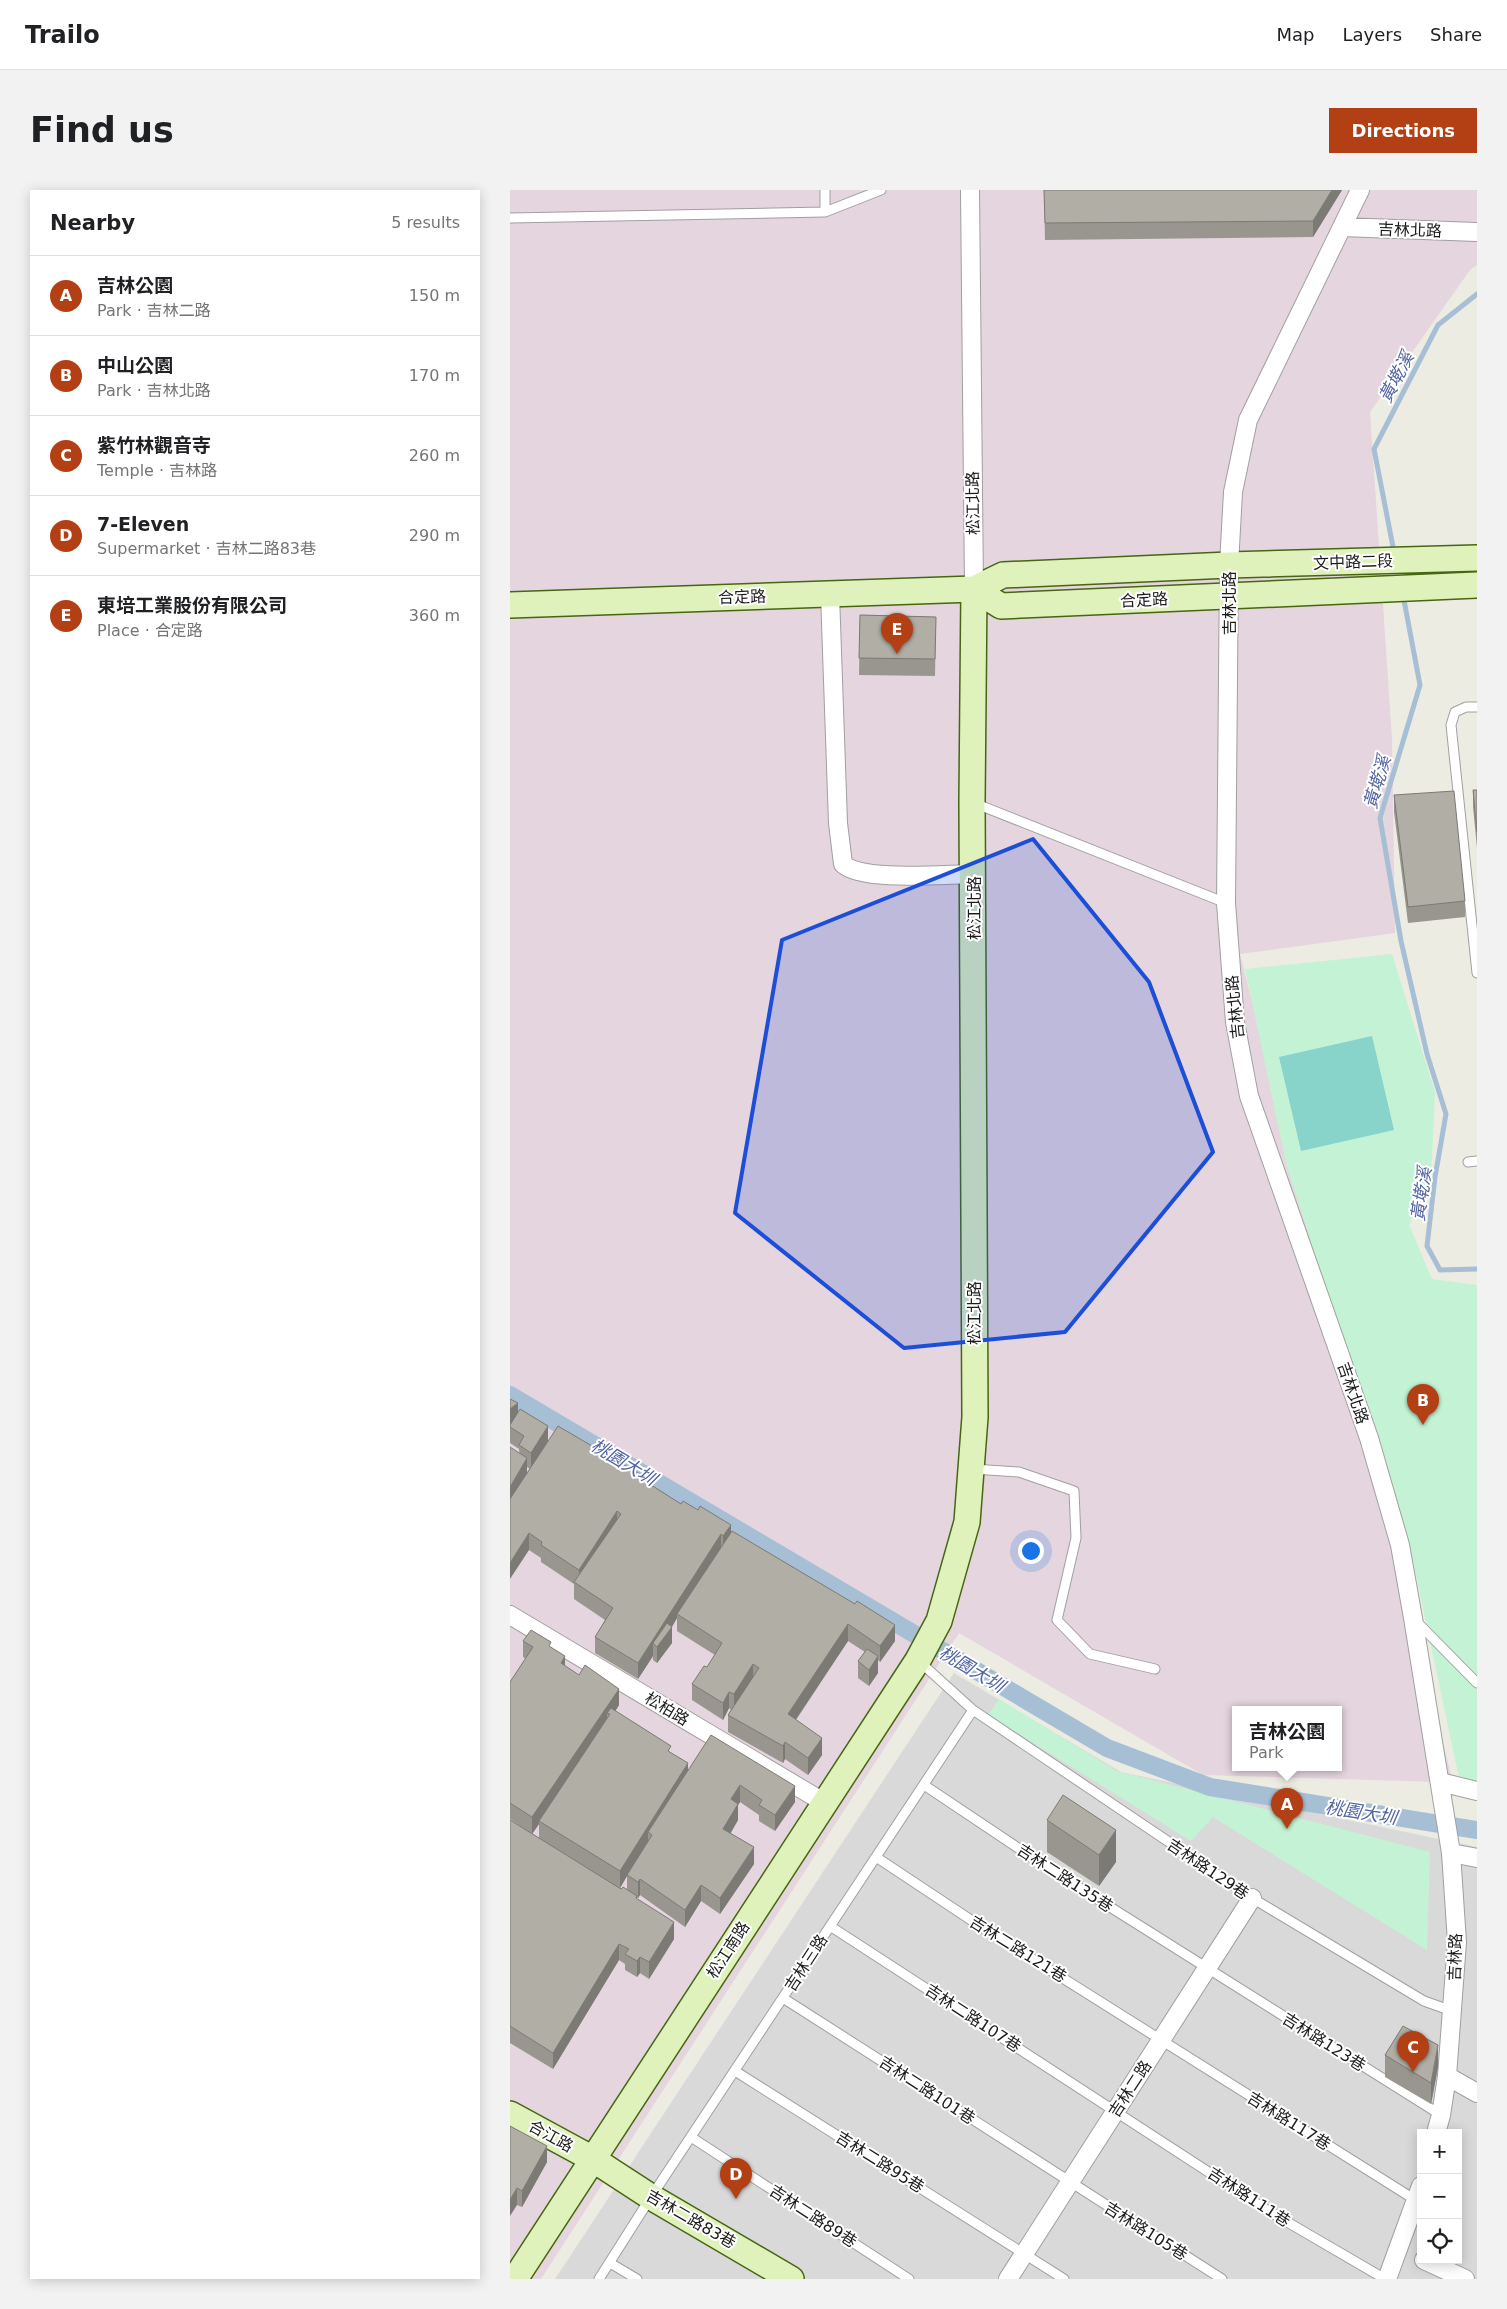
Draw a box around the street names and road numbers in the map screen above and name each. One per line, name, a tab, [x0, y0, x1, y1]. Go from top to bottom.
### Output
street label: 吉林北路	[1378, 219, 1442, 241]
street label: 松江北路	[963, 471, 983, 535]
street label: 文中路二段	[1313, 551, 1393, 573]
street label: 吉林北路	[1220, 571, 1239, 635]
street label: 合定路	[718, 587, 766, 607]
street label: 合定路	[1120, 589, 1168, 611]
street label: 松江北路	[965, 876, 984, 940]
street label: 吉林北路	[1222, 974, 1248, 1040]
street label: 松江北路	[965, 1281, 984, 1345]
street label: 吉林北路	[1334, 1360, 1372, 1426]
street label: 松柏路	[642, 1688, 692, 1730]
street label: 吉林路129巷	[1163, 1835, 1253, 1903]
street label: 吉林二路135巷	[1013, 1840, 1117, 1916]
street label: 吉林二路121巷	[966, 1912, 1070, 1986]
street label: 松江南路	[703, 1918, 753, 1982]
street label: 吉林三路	[781, 1931, 831, 1995]
street label: 吉林路	[1445, 1933, 1465, 1981]
street label: 吉林二路107巷	[921, 1980, 1025, 2056]
street label: 吉林路123巷	[1279, 2009, 1369, 2075]
street label: 吉林二路101巷	[875, 2052, 979, 2128]
street label: 吉林二路	[1105, 2057, 1155, 2121]
street label: 吉林路117巷	[1244, 2088, 1334, 2154]
street label: 合江路	[525, 2116, 577, 2156]
street label: 吉林二路95巷	[832, 2127, 928, 2197]
street label: 吉林路111巷	[1204, 2163, 1294, 2231]
street label: 吉林二路89巷	[766, 2181, 860, 2251]
street label: 吉林二路83巷	[643, 2186, 739, 2252]
street label: 吉林路105巷	[1101, 2198, 1191, 2264]

